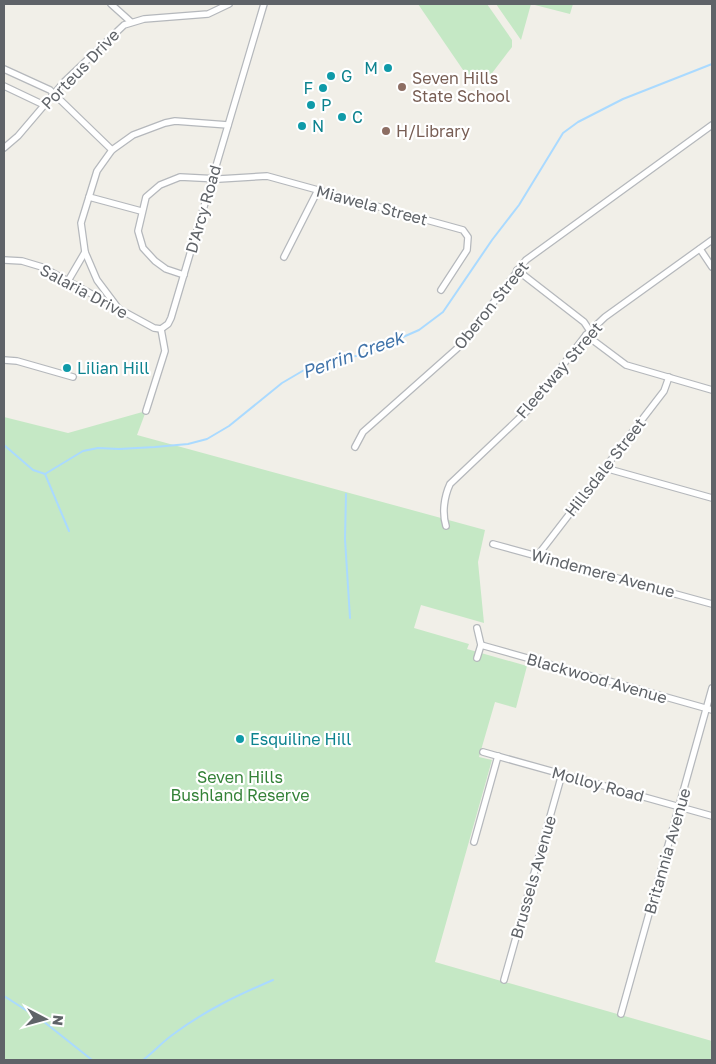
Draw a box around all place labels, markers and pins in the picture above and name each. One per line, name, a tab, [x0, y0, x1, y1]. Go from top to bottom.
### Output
place label: M	[364, 58, 378, 78]
marker: M	[382, 62, 394, 74]
place label: G	[341, 66, 352, 86]
place label: Seven Hills State School	[412, 68, 510, 106]
marker: G	[325, 70, 337, 82]
place label: F	[303, 78, 313, 98]
marker: Seven Hills State School	[396, 81, 408, 93]
marker: F	[317, 82, 329, 94]
place label: P	[321, 95, 331, 115]
marker: P	[305, 99, 317, 111]
place label: C	[352, 107, 363, 127]
marker: C	[336, 111, 348, 123]
place label: N	[312, 116, 324, 136]
marker: N	[296, 120, 308, 132]
place label: H/Library	[396, 121, 470, 141]
marker: H/Library	[380, 125, 392, 137]
place label: Lilian Hill	[77, 358, 149, 378]
marker: Lilian Hill	[61, 362, 73, 374]
place label: Esquiline Hill	[250, 729, 351, 749]
marker: Esquiline Hill	[234, 733, 246, 745]

